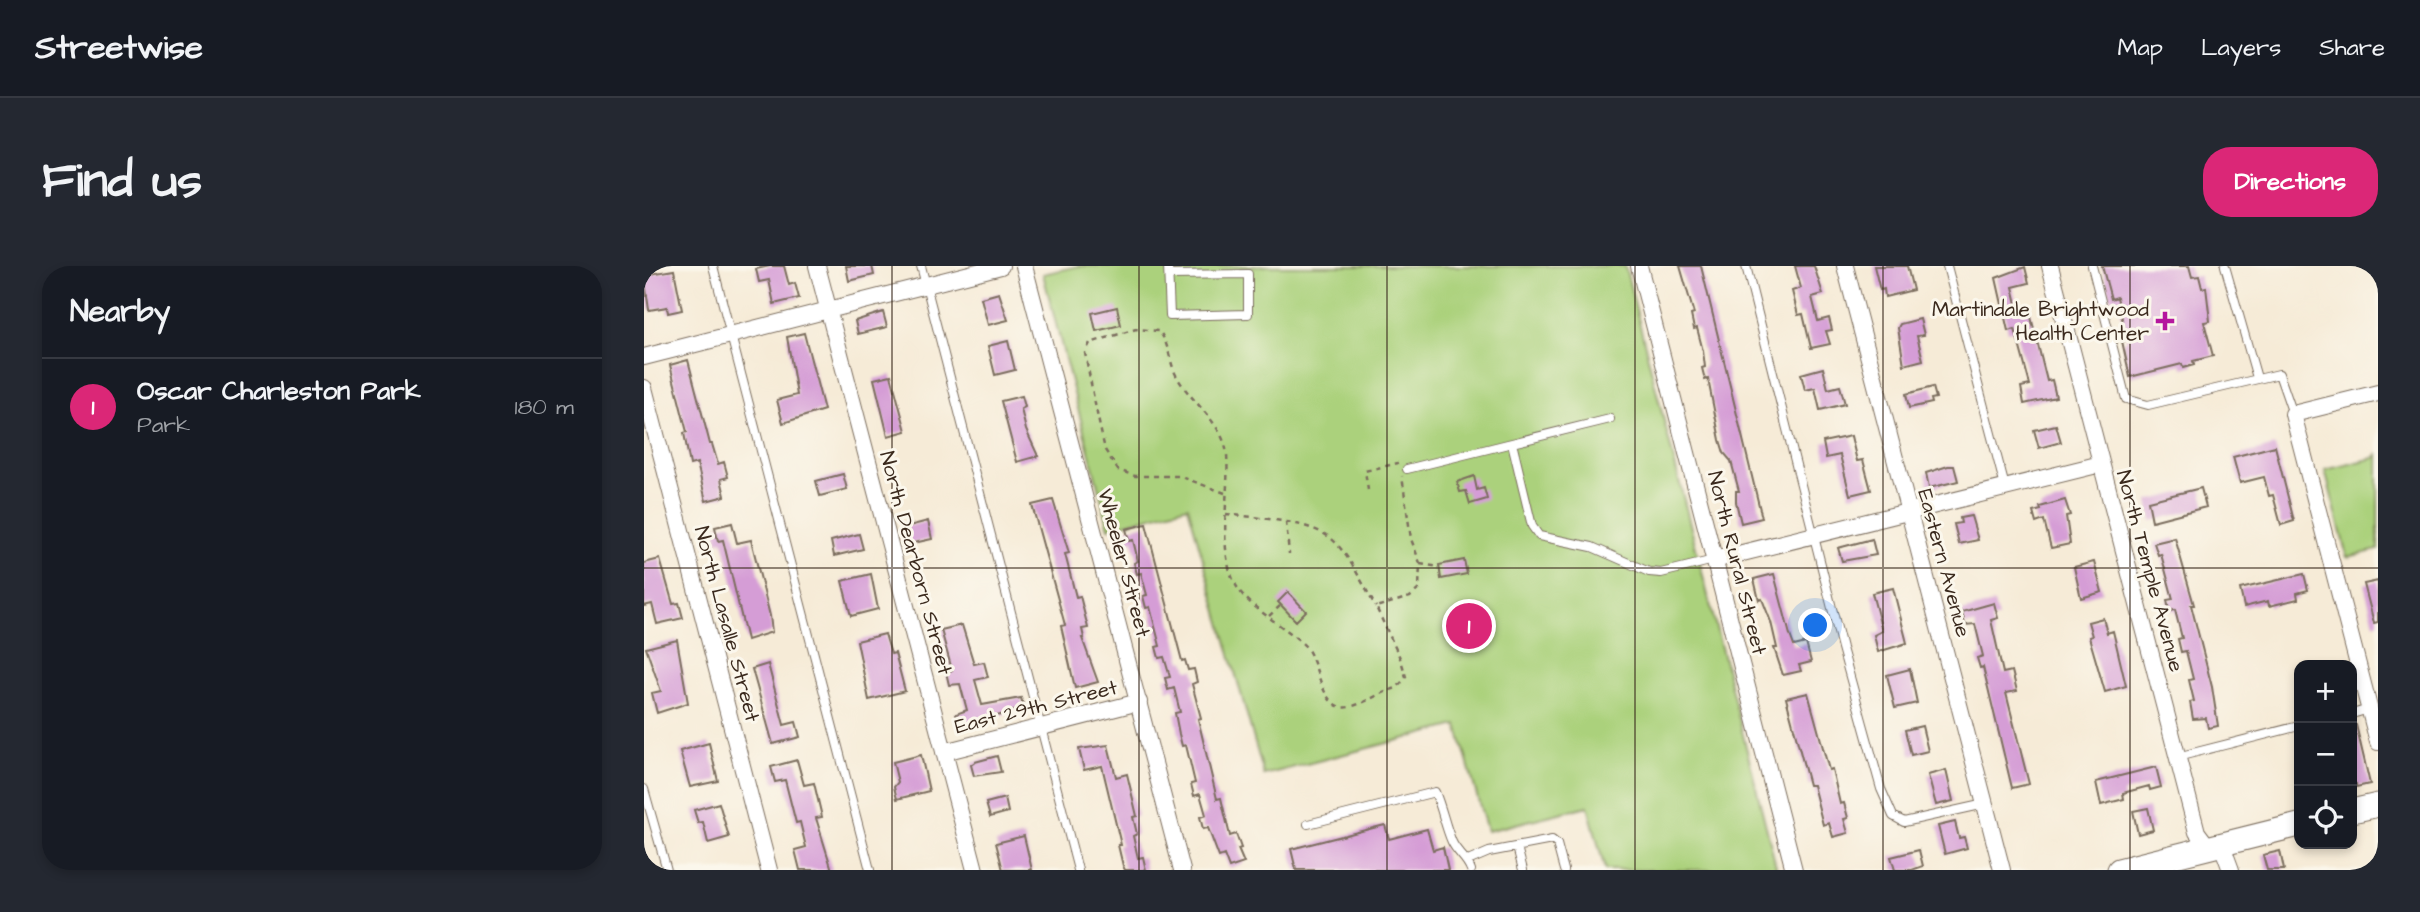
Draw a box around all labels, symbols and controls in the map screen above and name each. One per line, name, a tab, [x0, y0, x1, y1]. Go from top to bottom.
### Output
text: Streetwise	[35, 25, 203, 71]
text: Map	[2118, 31, 2163, 65]
text: Layers	[2201, 31, 2281, 65]
text: Share	[2319, 31, 2385, 65]
button: Directions	[2203, 147, 2378, 217]
text: Find us	[42, 148, 202, 216]
text: Nearby	[70, 291, 170, 333]
place label: Martindale Brightwood Health Center	[1932, 295, 2149, 348]
marker: Martindale Brightwood Health Center	[2155, 311, 2175, 331]
text: Oscar Charleston Park	[137, 373, 421, 409]
text: 1	[92, 391, 94, 423]
text: 180 m	[515, 391, 574, 423]
text: Park	[137, 409, 190, 441]
street label: North Dearborn Street	[872, 448, 960, 678]
street label: North Temple Avenue	[2108, 467, 2191, 675]
street label: North Rural Street	[1700, 468, 1774, 658]
street label: Wheeler Street	[1090, 486, 1158, 641]
street label: Eastern Avenue	[1910, 486, 1978, 640]
street label: North Lasalle Street	[687, 523, 767, 726]
pin: 1	[1446, 600, 1492, 652]
your location	[1798, 608, 1832, 642]
map controls	[2294, 660, 2357, 849]
button: +	[2294, 660, 2357, 723]
street label: East 29th Street	[952, 673, 1121, 741]
button: −	[2294, 723, 2357, 786]
button: locate	[2294, 786, 2357, 849]

